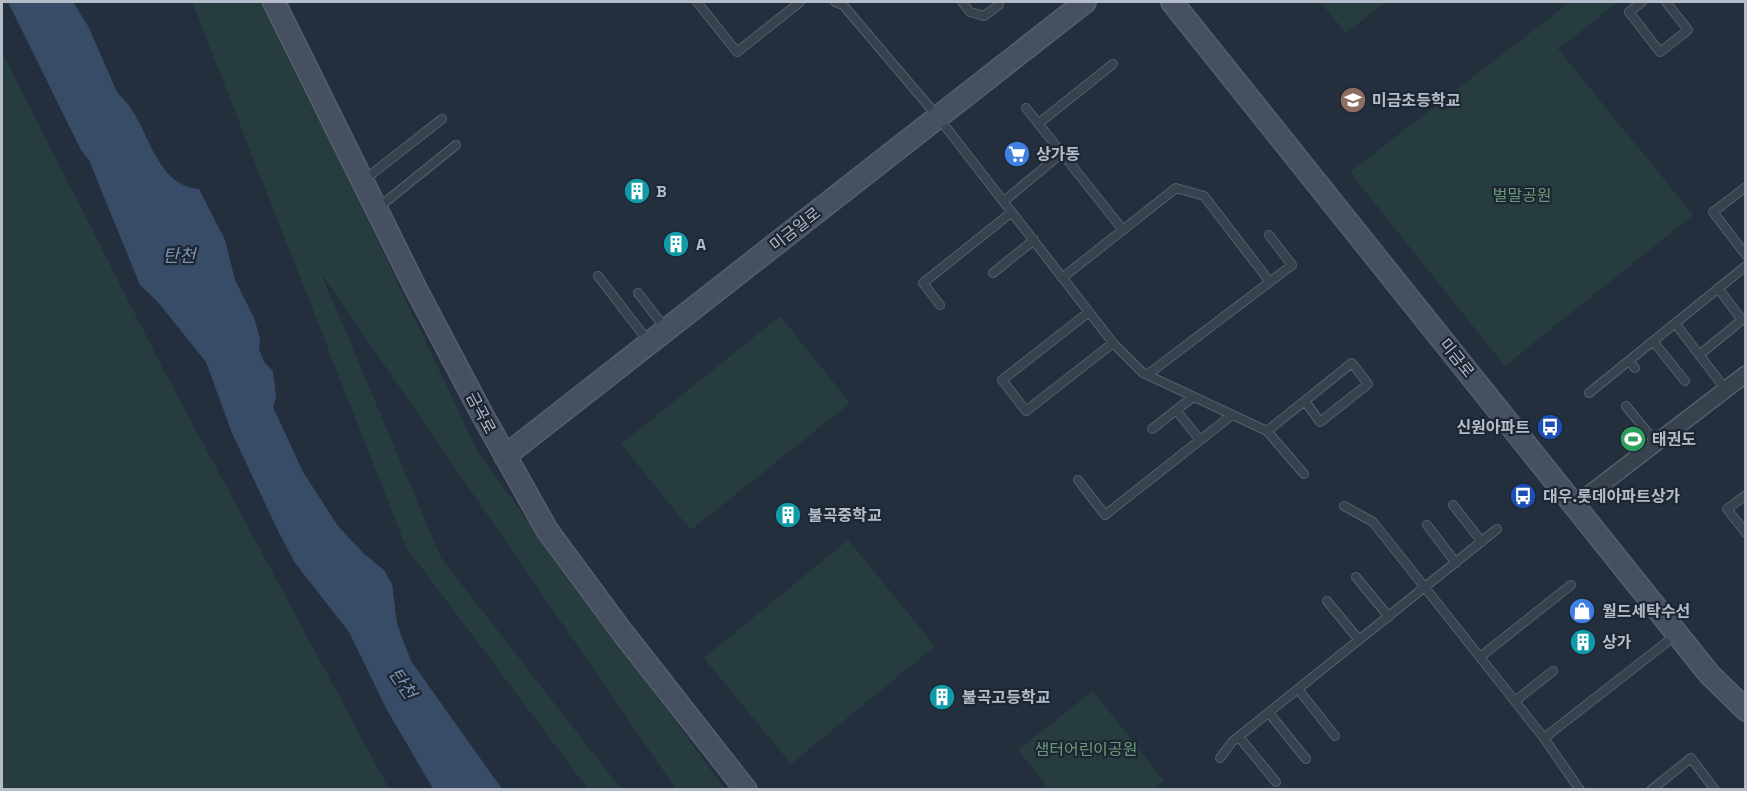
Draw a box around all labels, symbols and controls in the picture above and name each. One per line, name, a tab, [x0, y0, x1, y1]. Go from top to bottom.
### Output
school or university icon: 미금초등학교	[1338, 85, 1368, 115]
place label: 미금초등학교	[1372, 90, 1461, 111]
supermarket icon: 상가동	[1002, 139, 1032, 169]
place label: 상가동	[1036, 144, 1080, 165]
building icon: B	[622, 176, 652, 206]
place label: B	[656, 181, 667, 202]
park label: 벌말공원	[1493, 185, 1551, 206]
street label: 미금일로	[765, 202, 825, 255]
building icon: A	[661, 229, 691, 259]
place label: A	[696, 234, 706, 255]
water label: 탄천	[162, 244, 198, 267]
street label: 미금로	[1435, 334, 1479, 382]
street label: 금곡로	[461, 389, 501, 438]
bus stop icon: 신원아파트	[1535, 412, 1565, 442]
place label: 신원아파트	[1456, 417, 1530, 438]
sports icon: 태권도	[1618, 424, 1648, 454]
place label: 태권도	[1652, 429, 1696, 450]
bus stop icon: 대우.롯데아파트상가	[1508, 481, 1538, 511]
place label: 대우.롯데아파트상가	[1543, 486, 1681, 507]
building icon: 불곡중학교	[773, 500, 803, 530]
place label: 불곡중학교	[808, 505, 882, 526]
shop icon: 월드세탁수선	[1567, 596, 1597, 626]
place label: 월드세탁수선	[1602, 601, 1690, 622]
building icon: 상가	[1568, 627, 1598, 657]
place label: 상가	[1602, 632, 1632, 653]
water label: 탄천	[384, 663, 423, 705]
building icon: 불곡고등학교	[927, 682, 957, 712]
place label: 불곡고등학교	[962, 687, 1051, 708]
park label: 샘터어린이공원	[1034, 739, 1138, 760]

